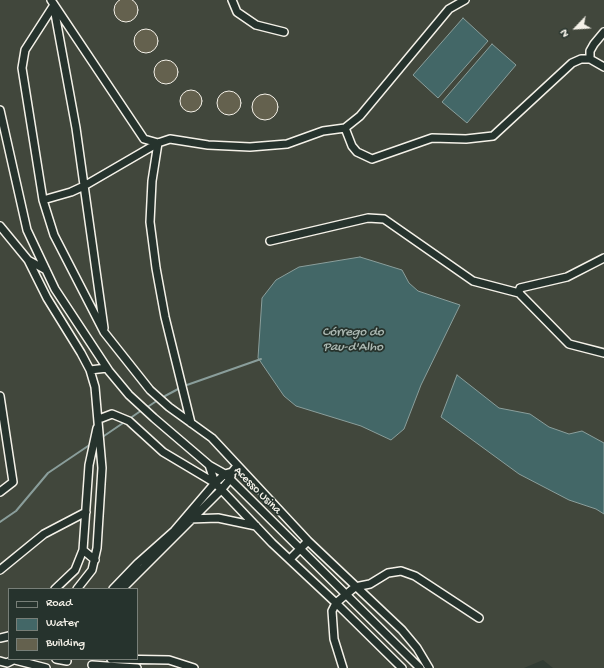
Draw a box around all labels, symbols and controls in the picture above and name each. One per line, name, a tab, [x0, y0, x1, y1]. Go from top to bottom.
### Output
north arrow	[556, 8, 596, 48]
text: N	[558, 27, 572, 39]
water label: Córrego do Pau-d'Alho	[322, 325, 384, 356]
street label: Acesso Usina	[230, 464, 284, 518]
legend	[8, 588, 138, 660]
text: Road	[46, 597, 72, 611]
text: Water	[46, 617, 78, 631]
text: Building	[46, 637, 85, 651]

